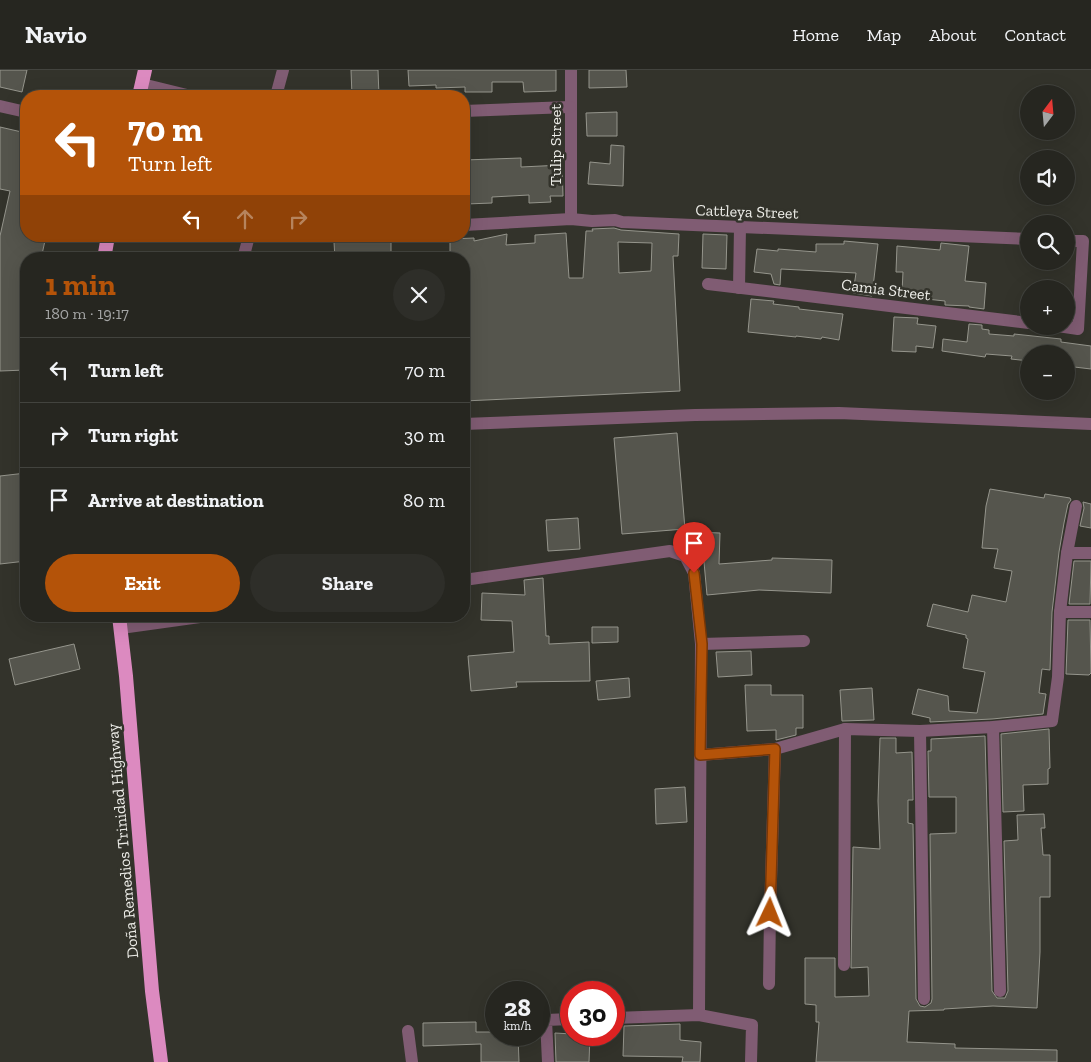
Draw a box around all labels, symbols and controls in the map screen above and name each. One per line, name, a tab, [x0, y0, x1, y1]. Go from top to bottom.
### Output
text: Navio	[25, 20, 87, 49]
text: Home	[792, 24, 839, 46]
text: Map	[867, 24, 901, 46]
text: About	[929, 24, 976, 46]
text: Contact	[1004, 24, 1066, 46]
north arrow	[1020, 85, 1075, 140]
map controls	[1020, 85, 1075, 400]
street label: Tulip Street	[546, 104, 565, 186]
text: 70 m	[128, 108, 203, 150]
icon: left	[45, 110, 110, 175]
text: Turn left	[128, 150, 212, 177]
button: sound	[1020, 150, 1075, 205]
street label: Cattleya Street	[695, 200, 799, 223]
icon: left	[178, 205, 206, 233]
icon: ahead	[231, 205, 259, 233]
icon: right	[284, 205, 312, 233]
button: search	[1020, 215, 1075, 270]
text: 1 min	[45, 267, 116, 303]
button: close	[393, 269, 445, 321]
street label: Camia Street	[840, 275, 932, 304]
button: +	[1020, 280, 1075, 335]
text: 180 m · 19:17	[45, 304, 129, 323]
button: −	[1020, 345, 1075, 400]
icon: left	[45, 356, 73, 384]
text: Turn left	[88, 359, 163, 382]
text: 70 m	[404, 359, 445, 382]
icon: right	[45, 421, 73, 449]
text: Turn right	[88, 424, 178, 447]
text: 30 m	[404, 424, 445, 447]
icon: arrive	[45, 486, 73, 514]
text: Arrive at destination	[88, 489, 264, 512]
text: 80 m	[403, 489, 445, 512]
pin	[673, 522, 715, 573]
icon: arrive	[680, 529, 708, 557]
button: Exit	[45, 554, 240, 612]
button: Share	[250, 554, 445, 612]
street label: Doña Remedios Trinidad Highway	[103, 722, 142, 959]
position arrow	[743, 886, 795, 938]
speed limit sign: 30	[560, 981, 625, 1046]
text: 28	[504, 992, 531, 1022]
text: km/h	[504, 1019, 531, 1033]

